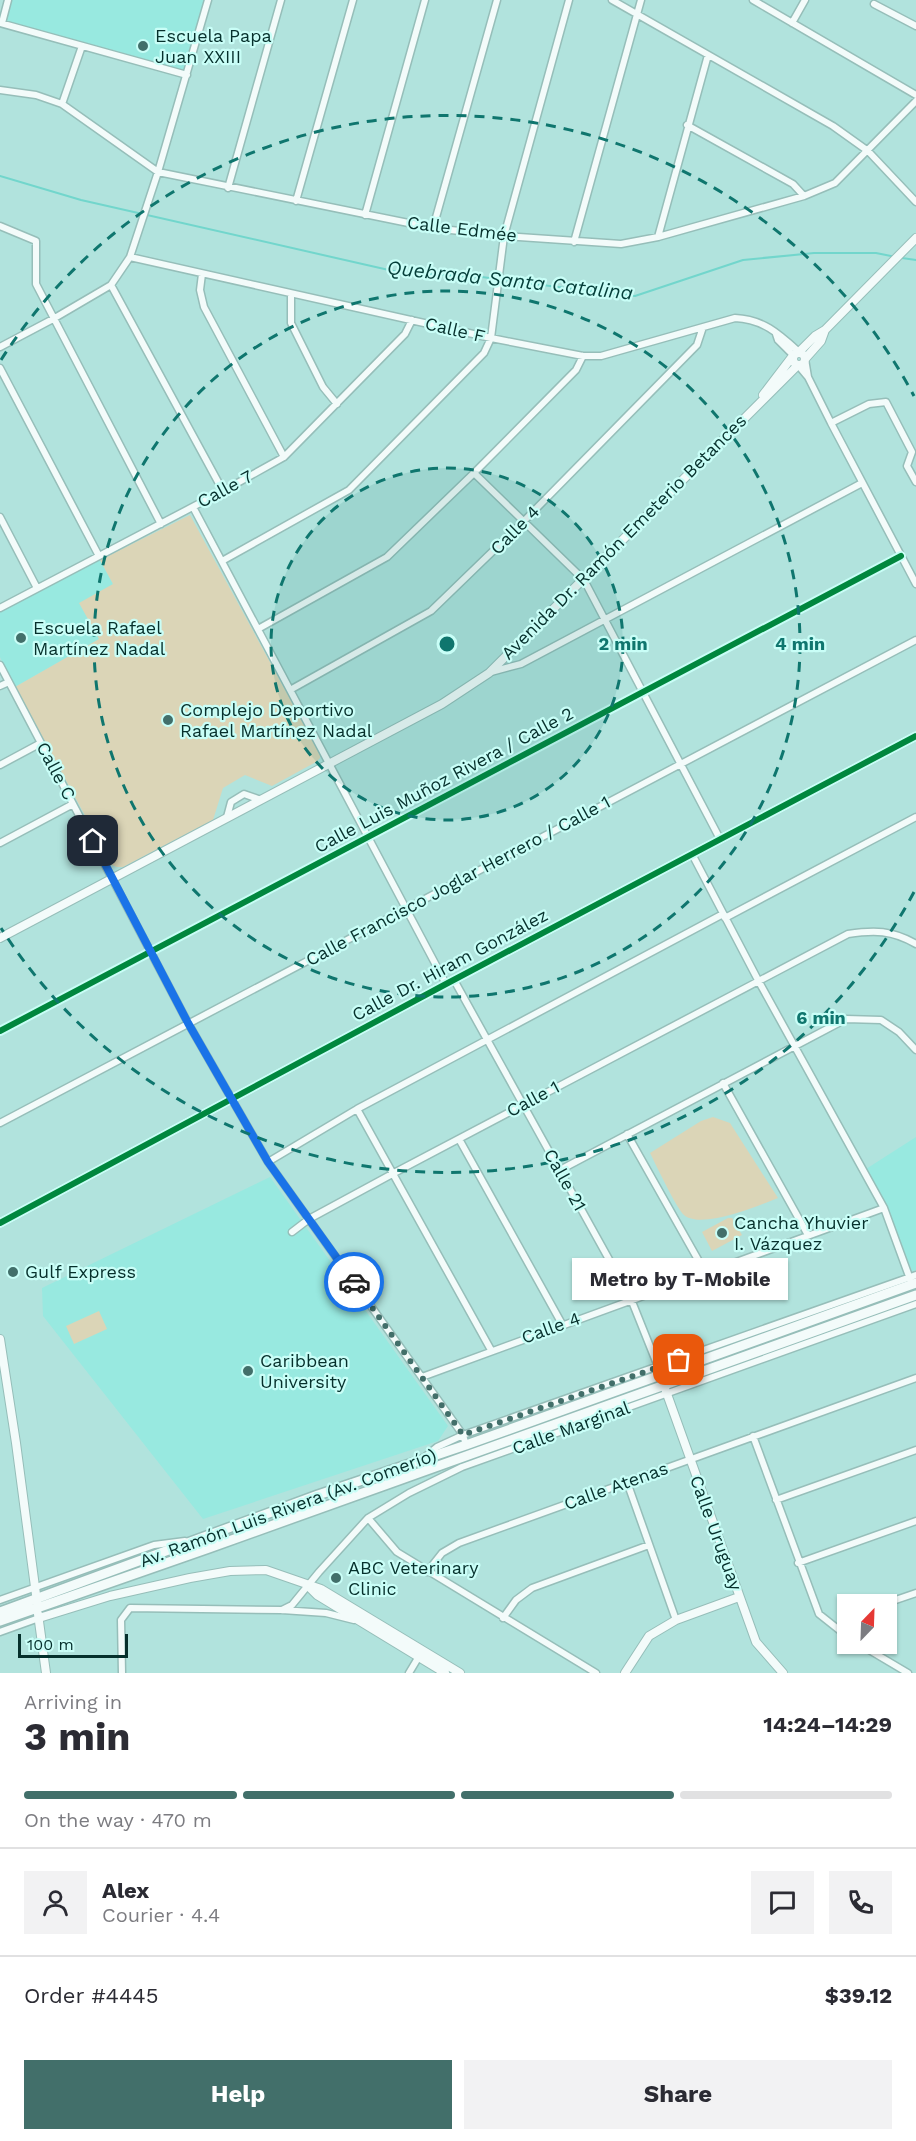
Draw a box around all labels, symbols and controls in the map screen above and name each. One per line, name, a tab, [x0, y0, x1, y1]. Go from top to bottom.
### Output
place label: Escuela Papa Juan XXIII	[155, 25, 272, 67]
marker: Escuela Papa Juan XXIII	[136, 39, 150, 53]
street label: Calle Edmée	[406, 211, 518, 246]
water label: Quebrada Santa Catalina	[386, 255, 634, 305]
street label: Calle F	[423, 312, 487, 347]
street label: Avenida Dr. Ramón Emeterio Betances	[497, 410, 750, 663]
street label: Calle 7	[194, 465, 256, 512]
street label: Calle 4	[486, 501, 544, 559]
place label: Escuela Rafael Martínez Nadal	[33, 617, 166, 659]
marker: Escuela Rafael Martínez Nadal	[14, 631, 28, 645]
text: 2 min	[598, 633, 648, 654]
text: 4 min	[775, 633, 825, 654]
centre of rings	[437, 634, 457, 654]
place label: Complejo Deportivo Rafael Martínez Nadal	[180, 699, 373, 741]
street label: Calle Luis Muñoz Rivera / Calle 2	[311, 702, 577, 857]
marker: Complejo Deportivo Rafael Martínez Nadal	[161, 713, 175, 727]
street label: Calle C	[33, 738, 80, 803]
street label: Calle Francisco Joglar Herrero / Calle 1	[302, 791, 614, 970]
pin	[67, 815, 118, 866]
icon: home	[76, 824, 109, 857]
street label: Calle Dr. Hiram González	[348, 904, 551, 1025]
text: 6 min	[796, 1007, 846, 1028]
street label: Calle 1	[503, 1076, 563, 1121]
street label: Calle 21	[540, 1145, 591, 1214]
place label: Cancha Yhuvier I. Vázquez	[734, 1212, 868, 1254]
marker: Cancha Yhuvier I. Vázquez	[715, 1226, 729, 1240]
courier	[324, 1252, 384, 1312]
callout: Metro by T-Mobile	[571, 1258, 787, 1300]
place label: Gulf Express	[25, 1261, 136, 1282]
marker: Gulf Express	[6, 1265, 20, 1279]
icon: car	[338, 1266, 371, 1299]
text: Metro by T-Mobile	[589, 1267, 771, 1291]
street label: Calle 4	[519, 1307, 583, 1348]
pin	[653, 1334, 704, 1385]
icon: bag	[662, 1343, 695, 1376]
place label: Caribbean University	[260, 1350, 349, 1392]
marker: Caribbean University	[241, 1364, 255, 1378]
street label: Calle Marginal	[509, 1396, 633, 1459]
street label: Av. Ramón Luis Rivera (Av. Comerío)	[137, 1444, 439, 1571]
street label: Calle Atenas	[561, 1457, 671, 1514]
street label: Calle Uruguay	[686, 1472, 747, 1594]
place label: ABC Veterinary Clinic	[348, 1557, 479, 1599]
marker: ABC Veterinary Clinic	[329, 1571, 343, 1585]
north arrow	[837, 1594, 897, 1654]
map controls	[837, 1594, 897, 1654]
scale bar	[18, 1631, 128, 1658]
text: 100 m	[27, 1635, 74, 1654]
text: Arriving in	[24, 1690, 122, 1714]
text: 14:24–14:29	[763, 1712, 892, 1737]
text: 3 min	[24, 1714, 131, 1759]
text: On the way · 470 m	[24, 1808, 212, 1832]
button: person	[24, 1871, 87, 1934]
button: chat	[751, 1871, 814, 1934]
button: phone	[829, 1871, 892, 1934]
text: Alex	[102, 1878, 149, 1903]
text: Courier · 4.4	[102, 1903, 220, 1927]
text: Order #4445	[24, 1983, 159, 2008]
text: $39.12	[825, 1983, 892, 2008]
button: Help	[24, 2060, 452, 2129]
button: Share	[464, 2060, 892, 2129]

